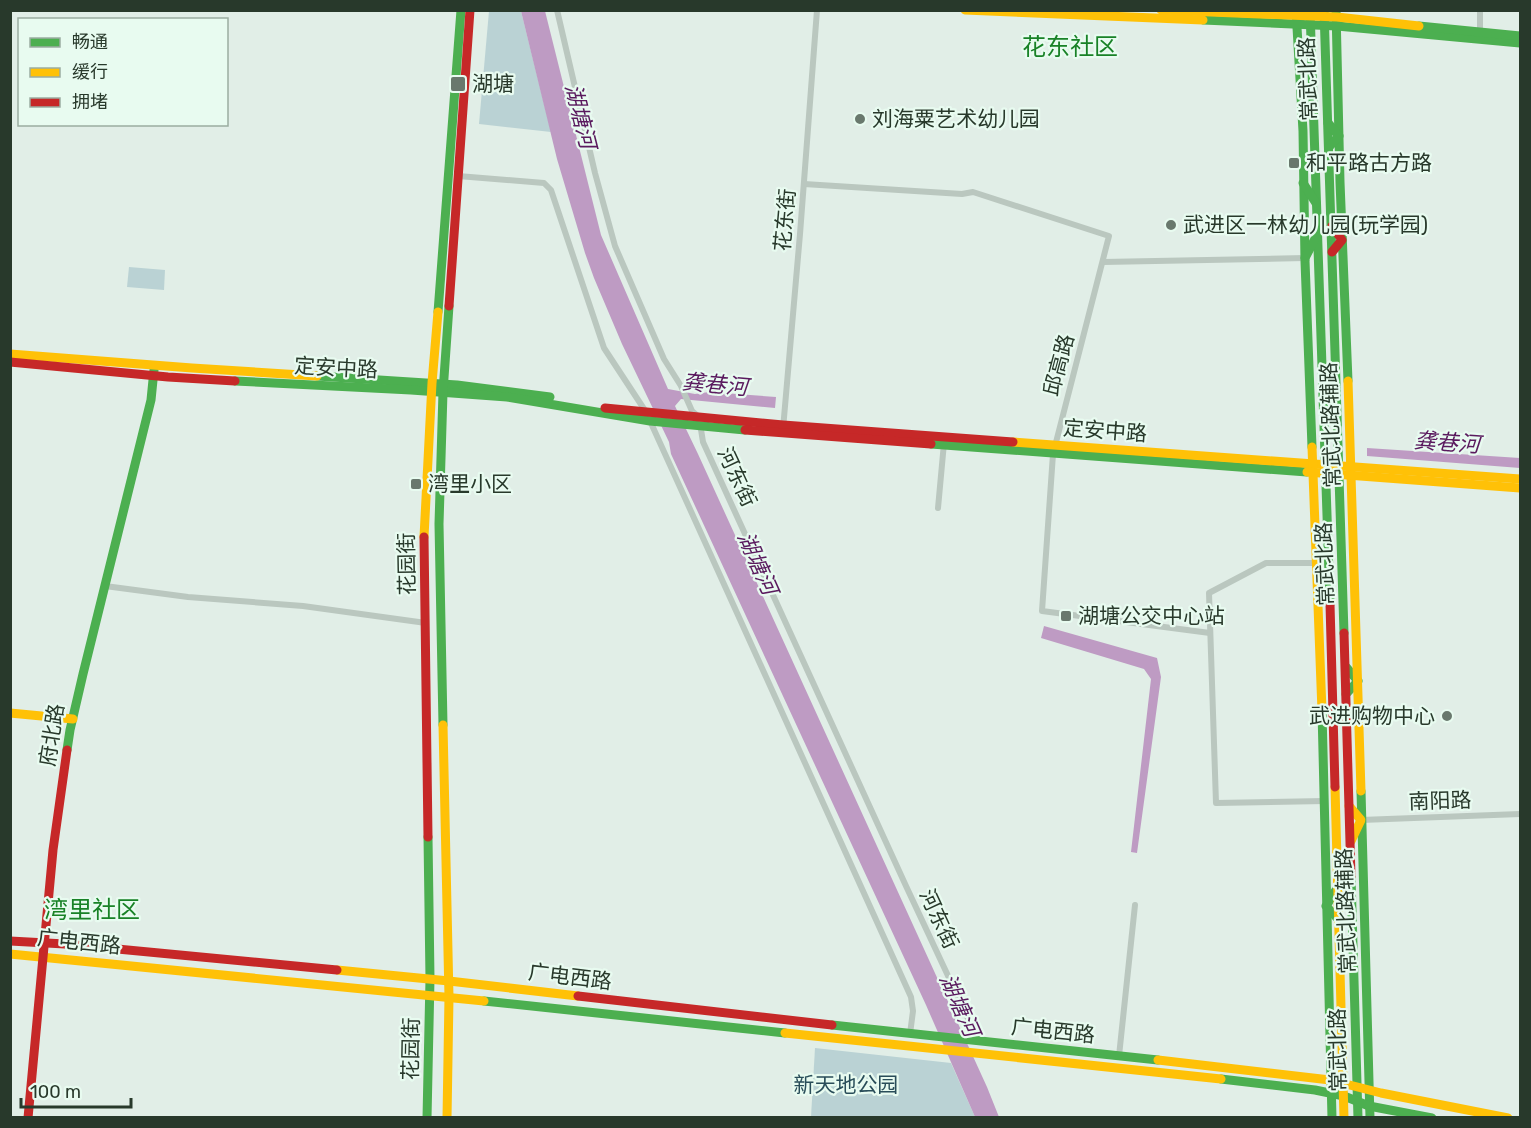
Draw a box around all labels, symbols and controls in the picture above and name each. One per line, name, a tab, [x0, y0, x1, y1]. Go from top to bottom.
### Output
legend	[18, 18, 228, 126]
text: 畅通	[72, 31, 108, 53]
district label: 花东社区	[1022, 33, 1118, 61]
street label: 常武北路	[1294, 37, 1321, 121]
text: 缓行	[72, 61, 108, 83]
place label: 湖塘	[472, 71, 514, 96]
marker: 湖塘	[449, 75, 467, 93]
water label: 湖塘河	[559, 81, 603, 155]
text: 拥堵	[72, 91, 108, 113]
place label: 刘海粟艺术幼儿园	[872, 106, 1040, 131]
marker: 刘海粟艺术幼儿园	[853, 112, 867, 126]
place label: 和平路古方路	[1306, 150, 1432, 175]
marker: 和平路古方路	[1287, 156, 1301, 170]
street label: 花东街	[769, 187, 800, 252]
place label: 武进区一林幼儿园(玩学园)	[1183, 212, 1428, 237]
marker: 武进区一林幼儿园(玩学园)	[1164, 218, 1178, 232]
street label: 邱高路	[1038, 331, 1079, 399]
street label: 定安中路	[293, 353, 379, 382]
street label: 常武北路辅路	[1316, 362, 1345, 488]
water label: 龚巷河	[681, 368, 753, 401]
street label: 定安中路	[1062, 415, 1148, 446]
water label: 龚巷河	[1413, 427, 1485, 459]
street label: 河东街	[713, 443, 762, 511]
place label: 湾里小区	[428, 471, 512, 496]
marker: 湾里小区	[409, 477, 423, 491]
street label: 常武北路	[1311, 522, 1338, 606]
water label: 湖塘河	[732, 528, 785, 602]
street label: 花园街	[393, 532, 420, 596]
place label: 湖塘公交中心站	[1078, 603, 1225, 628]
marker: 湖塘公交中心站	[1059, 609, 1073, 623]
street label: 府北路	[34, 702, 69, 768]
place label: 武进购物中心	[1309, 703, 1435, 728]
marker: 武进购物中心	[1440, 709, 1454, 723]
street label: 南阳路	[1408, 787, 1472, 814]
street label: 常武北路辅路	[1331, 848, 1360, 974]
street label: 河东街	[915, 885, 964, 953]
district label: 湾里社区	[44, 896, 140, 924]
street label: 广电西路	[36, 925, 122, 958]
street label: 广电西路	[527, 959, 613, 994]
water label: 湖塘河	[934, 970, 987, 1044]
street label: 常武北路	[1324, 1008, 1351, 1092]
street label: 广电西路	[1010, 1014, 1096, 1047]
street label: 花园街	[397, 1017, 424, 1081]
scale bar	[21, 1071, 130, 1109]
park label: 新天地公园	[794, 1072, 899, 1097]
text: 100 m	[30, 1081, 81, 1103]

